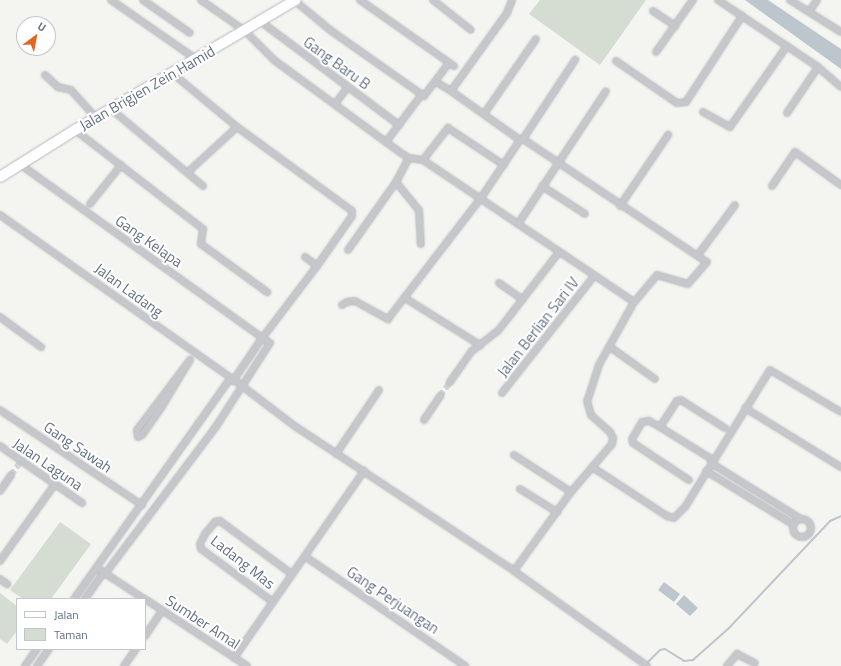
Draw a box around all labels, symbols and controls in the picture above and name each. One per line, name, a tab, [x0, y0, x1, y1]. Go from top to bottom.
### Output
north arrow	[16, 16, 56, 56]
text: U	[35, 18, 49, 35]
street label: Gang Baru B	[300, 33, 374, 93]
street label: Jalan Brigjen Zein Hamid	[76, 42, 218, 134]
street label: Gang Kelapa	[112, 211, 186, 271]
street label: Jalan Ladang	[91, 259, 167, 321]
street label: Jalan Berlian Sari IV	[493, 274, 583, 380]
street label: Gang Sawah	[40, 418, 116, 476]
street label: Jalan Laguna	[10, 434, 86, 494]
street label: Ladang Mas	[207, 531, 279, 593]
street label: Gang Perjuangan	[343, 562, 443, 638]
street label: Sumber Amal	[162, 591, 244, 653]
legend	[16, 598, 146, 650]
text: Jalan	[54, 605, 79, 624]
text: Taman	[54, 625, 88, 644]

